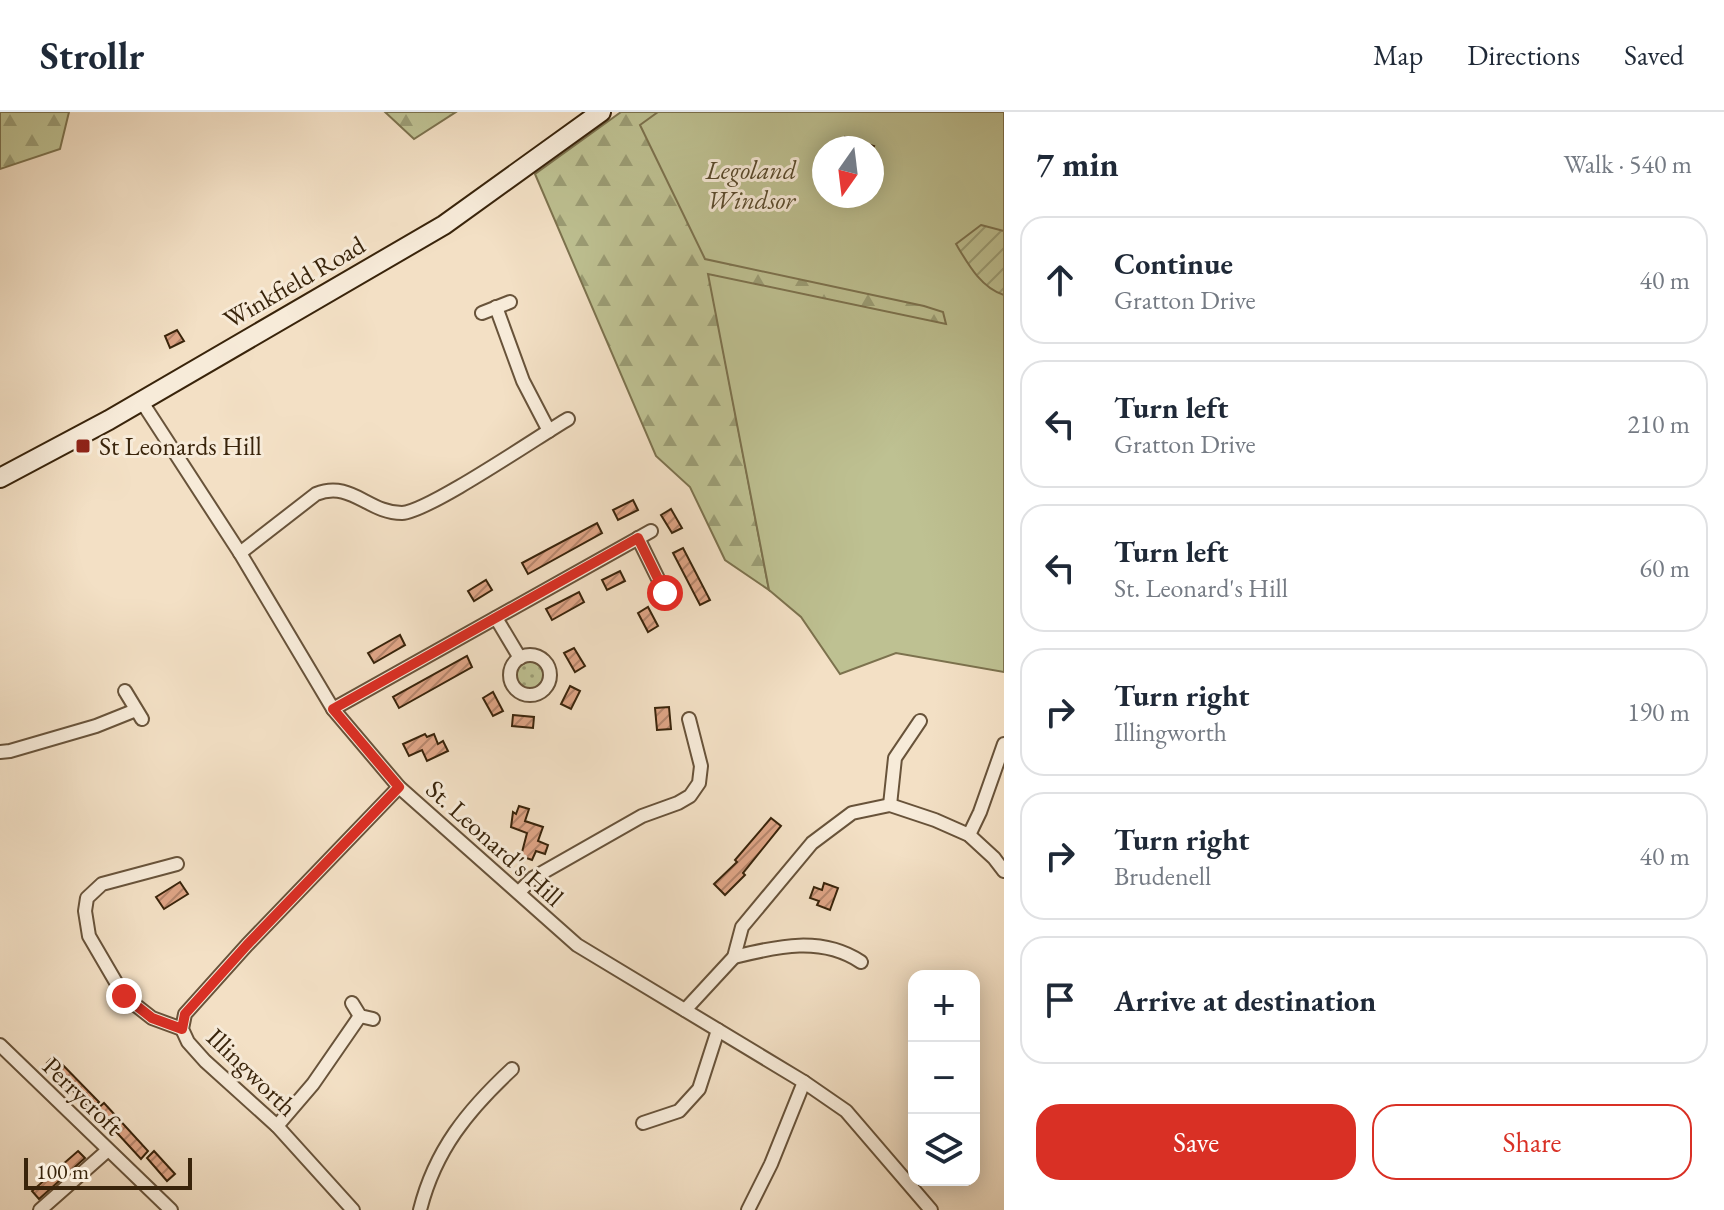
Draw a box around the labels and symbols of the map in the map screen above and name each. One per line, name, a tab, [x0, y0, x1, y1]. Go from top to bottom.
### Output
north arrow	[812, 136, 884, 208]
park label: Legoland Windsor	[705, 153, 797, 217]
street label: Winkfield Road	[217, 227, 372, 336]
place label: St Leonards Hill	[99, 429, 262, 463]
marker: St Leonards Hill	[74, 437, 92, 455]
route start	[647, 575, 683, 611]
street label: St. Leonard's Hill	[419, 772, 571, 914]
route end	[106, 978, 142, 1014]
street label: Illingworth	[200, 1021, 304, 1123]
street label: Perrycroft	[35, 1049, 131, 1143]
scale bar	[24, 1154, 192, 1190]

